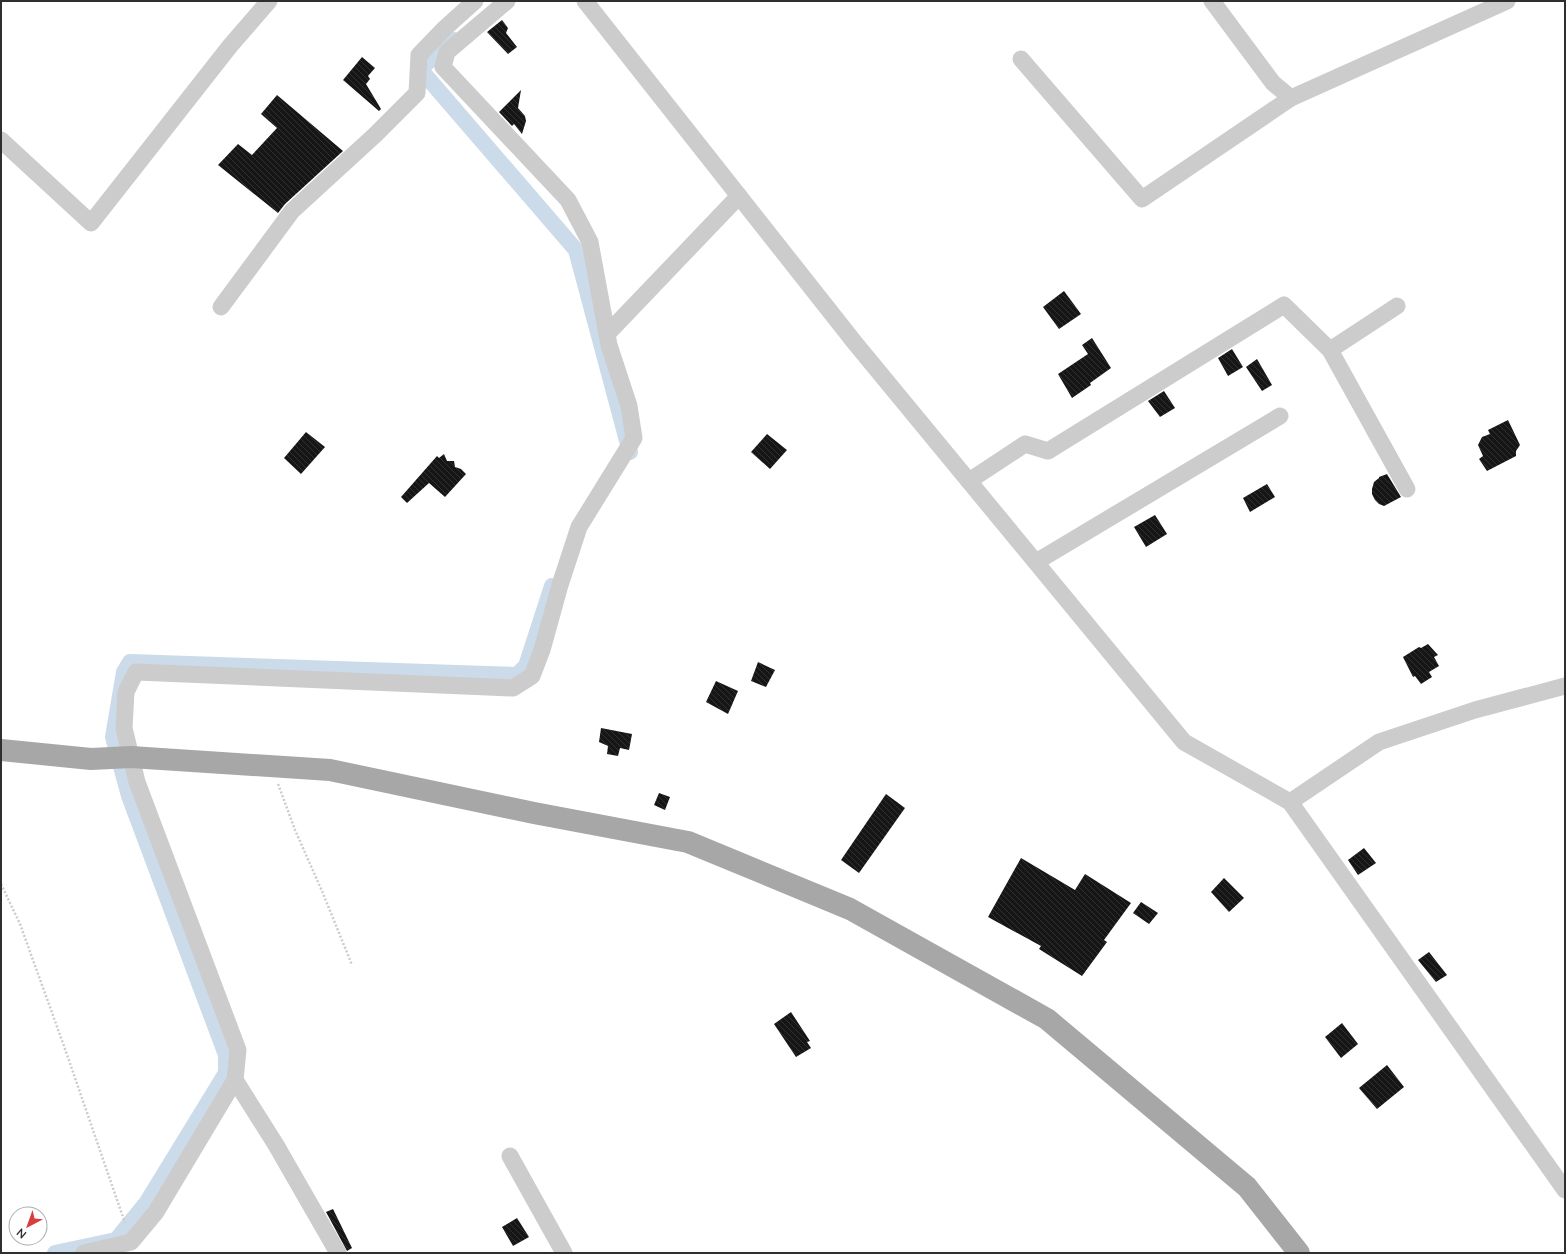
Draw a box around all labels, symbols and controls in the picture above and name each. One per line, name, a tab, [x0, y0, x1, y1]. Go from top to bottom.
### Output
north arrow	[8, 1206, 48, 1246]
text: N	[14, 1226, 29, 1242]

